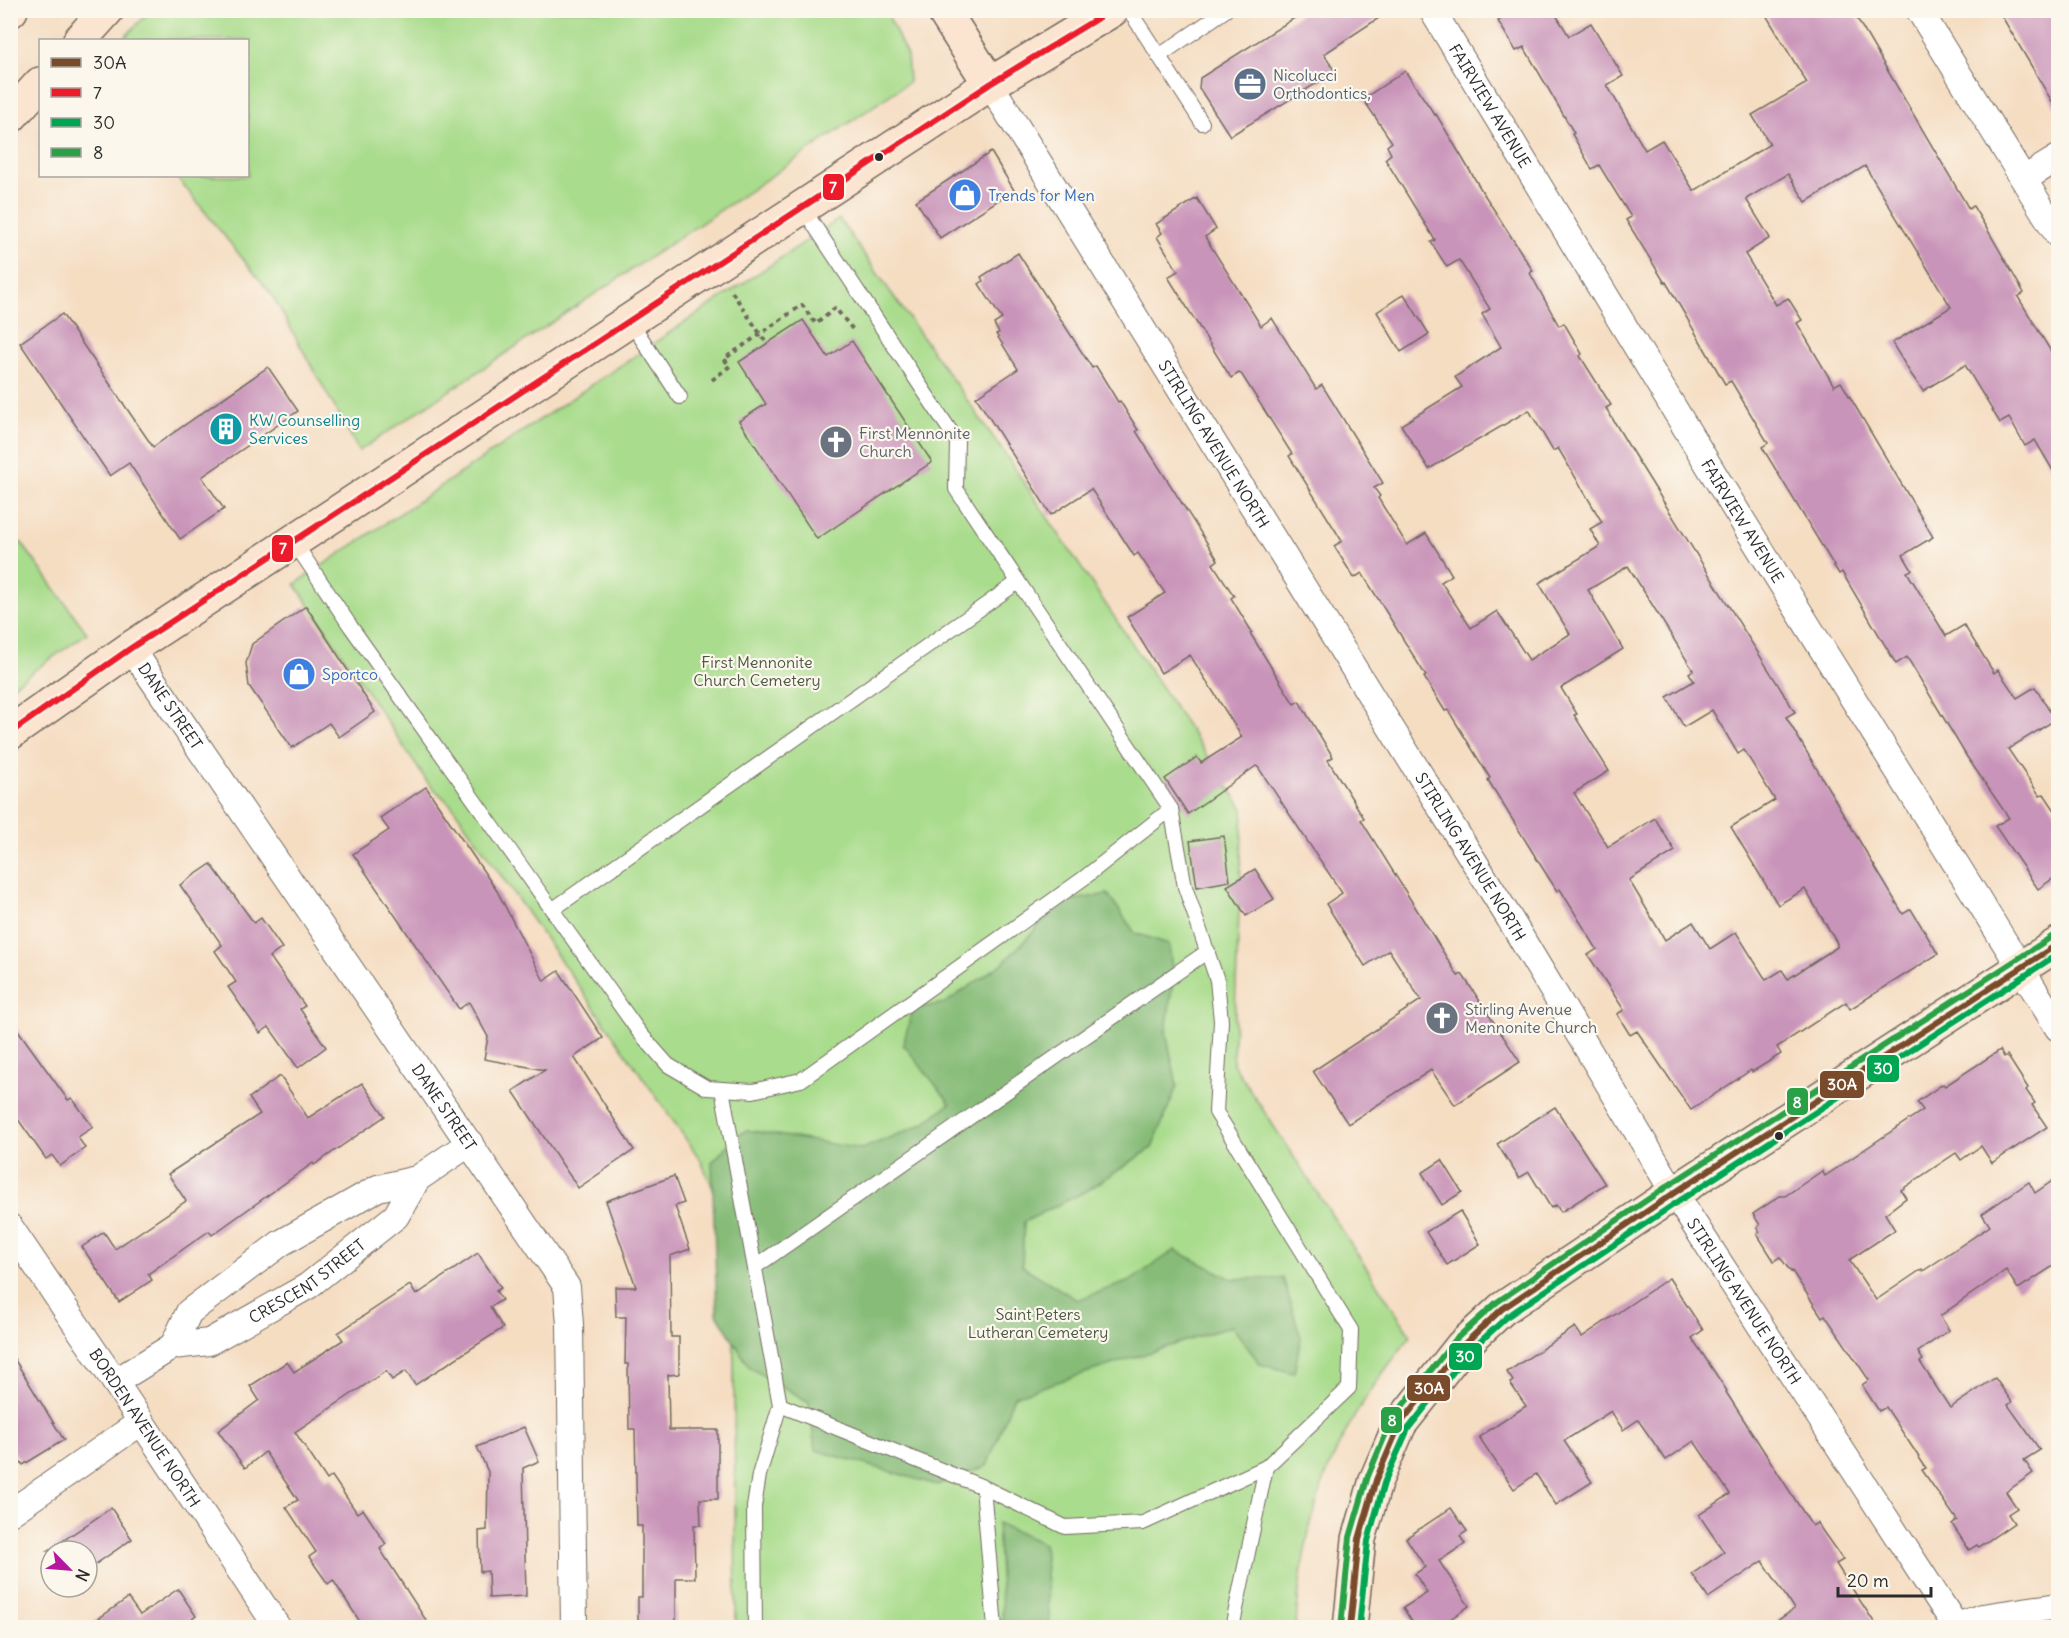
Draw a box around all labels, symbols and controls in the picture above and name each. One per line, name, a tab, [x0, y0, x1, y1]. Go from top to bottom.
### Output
legend	[39, 39, 249, 177]
street label: FAIRVIEW AVENUE	[1445, 40, 1535, 171]
text: 30A	[93, 51, 127, 74]
place label: Nicolucci Orthodontics,	[1273, 65, 1371, 103]
office icon: Nicolucci Orthodontics,	[1232, 66, 1268, 102]
text: 7	[93, 81, 102, 104]
text: 30	[93, 111, 115, 134]
text: 8	[93, 141, 103, 164]
unlabelled marker	[873, 151, 885, 163]
line badge: 7	[822, 173, 845, 201]
text: 7	[829, 177, 837, 197]
shop icon: Trends for Men	[947, 177, 983, 213]
place label: Trends for Men	[988, 185, 1095, 205]
street label: STIRLING AVENUE NORTH	[1154, 356, 1274, 532]
place label: KW Counselling Services	[249, 410, 360, 448]
building icon: KW Counselling Services	[208, 411, 244, 447]
place label: First Mennonite Church	[859, 423, 970, 461]
church icon: First Mennonite Church	[818, 424, 854, 460]
street label: FAIRVIEW AVENUE	[1697, 456, 1788, 586]
line badge: 7	[271, 534, 294, 563]
text: 7	[279, 538, 287, 558]
park label: First Mennonite Church Cemetery	[693, 652, 821, 690]
shop icon: Sportco	[281, 656, 317, 692]
street label: DANE STREET	[134, 659, 207, 753]
place label: Sportco	[322, 664, 378, 684]
street label: STIRLING AVENUE NORTH	[1411, 769, 1530, 944]
place label: Stirling Avenue Mennonite Church	[1465, 999, 1597, 1037]
church icon: Stirling Avenue Mennonite Church	[1424, 1000, 1460, 1036]
line badge: 30	[1866, 1054, 1900, 1083]
text: 30	[1873, 1058, 1893, 1078]
street label: DANE STREET	[408, 1060, 481, 1154]
line badge: 30A	[1819, 1070, 1865, 1099]
text: 30A	[1827, 1074, 1857, 1094]
line badge: 8	[1786, 1087, 1809, 1116]
text: 8	[1792, 1092, 1802, 1112]
unlabelled marker	[1773, 1130, 1785, 1142]
street label: STIRLING AVENUE NORTH	[1683, 1214, 1806, 1388]
street label: CRESCENT STREET	[245, 1235, 369, 1327]
park label: Saint Peters Lutheran Cemetery	[968, 1304, 1108, 1342]
line badge: 30	[1448, 1342, 1483, 1371]
street label: BORDEN AVENUE NORTH	[85, 1345, 205, 1511]
text: 30	[1455, 1346, 1475, 1366]
line badge: 30A	[1406, 1374, 1451, 1402]
text: 30A	[1414, 1378, 1444, 1398]
line badge: 8	[1380, 1406, 1403, 1434]
text: 8	[1387, 1410, 1397, 1430]
north arrow	[39, 1539, 99, 1599]
scale bar	[1838, 1560, 1931, 1598]
text: N	[71, 1566, 94, 1585]
text: 20 m	[1847, 1569, 1889, 1592]

